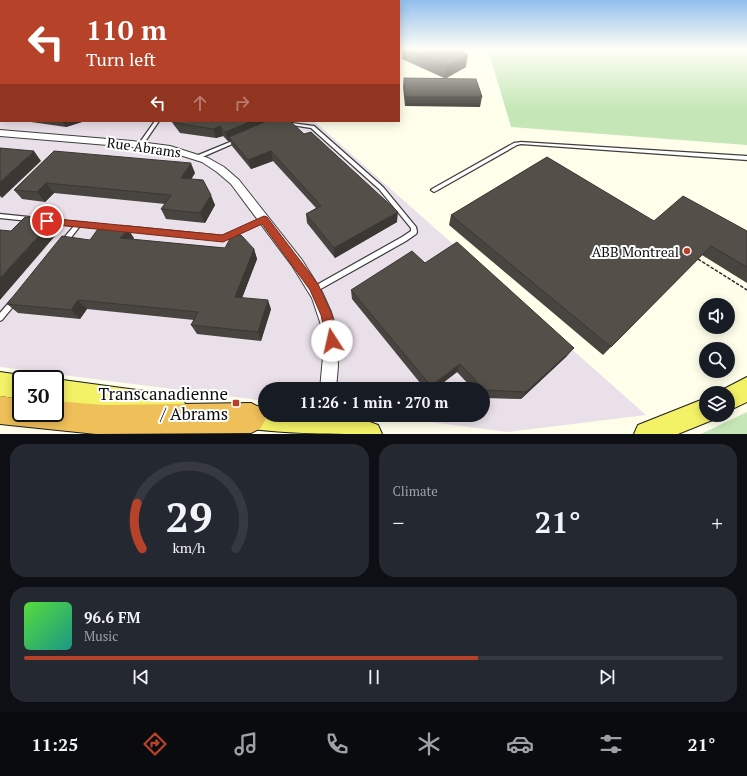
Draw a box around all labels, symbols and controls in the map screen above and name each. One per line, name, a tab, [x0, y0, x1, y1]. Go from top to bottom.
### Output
text: 110 m	[86, 11, 167, 48]
icon: left	[20, 16, 72, 68]
text: Turn left	[86, 47, 156, 71]
icon: left	[147, 92, 169, 114]
icon: ahead	[189, 92, 211, 114]
icon: right	[231, 92, 253, 114]
street label: Rue Abrams	[106, 132, 182, 162]
pin	[30, 204, 64, 238]
icon: arrive	[36, 210, 58, 232]
place label: ABB Montreal	[592, 242, 679, 261]
marker: ABB Montreal	[682, 246, 692, 256]
map controls	[699, 298, 735, 422]
button: sound	[699, 298, 735, 334]
position arrow	[311, 320, 353, 362]
button: search	[699, 342, 735, 378]
speed limit sign: 30	[12, 370, 64, 422]
place label: Transcanadienne / Abrams	[98, 382, 228, 425]
button: layers	[699, 386, 735, 422]
text: 11:26 · 1 min · 270 m	[300, 392, 448, 412]
marker: Transcanadienne / Abrams	[231, 398, 241, 408]
text: Climate	[393, 482, 438, 500]
text: 29	[166, 488, 213, 543]
text: 21°	[535, 502, 581, 542]
text: −	[393, 508, 404, 537]
text: +	[711, 508, 723, 537]
text: km/h	[173, 537, 206, 556]
text: 96.6 FM	[84, 607, 141, 627]
text: Music	[84, 627, 118, 645]
icon: previous	[130, 666, 152, 688]
icon: pause	[363, 666, 385, 688]
icon: next	[596, 666, 618, 688]
icon: directions	[141, 730, 169, 758]
icon: music	[232, 730, 260, 758]
icon: phone	[323, 730, 351, 758]
icon: climate	[415, 730, 443, 758]
icon: car	[506, 730, 534, 758]
icon: filters	[597, 730, 625, 758]
text: 11:25	[32, 732, 78, 756]
text: 21°	[688, 732, 715, 756]

